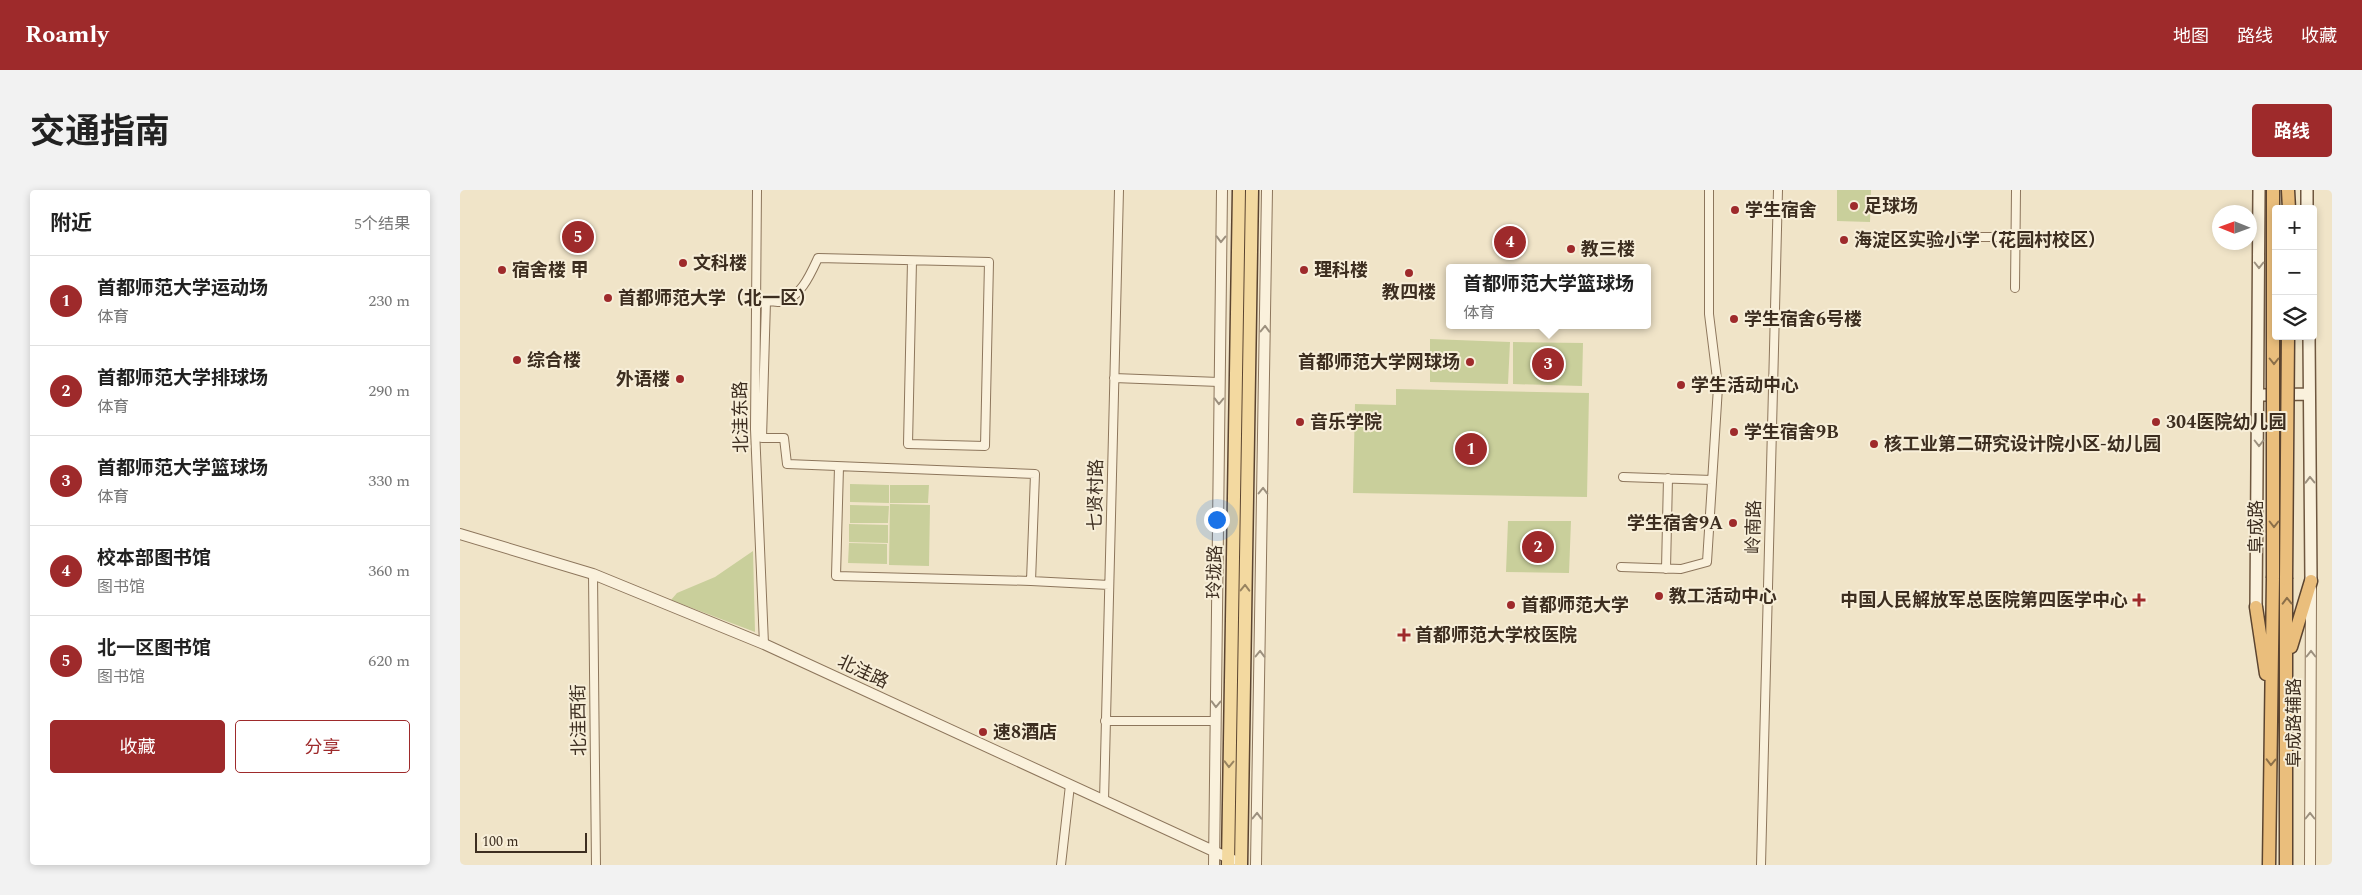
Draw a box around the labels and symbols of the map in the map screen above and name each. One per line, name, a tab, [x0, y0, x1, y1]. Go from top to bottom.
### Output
place label: 足球场	[1864, 193, 1918, 220]
place label: 学生宿舍	[1745, 197, 1817, 224]
marker: 足球场	[1848, 200, 1860, 212]
marker: 学生宿舍	[1729, 204, 1741, 216]
north arrow	[2212, 205, 2257, 250]
pin: 5	[562, 218, 594, 256]
pin: 4	[1494, 223, 1526, 261]
place label: 海淀区实验小学（花园村校区）	[1854, 227, 2106, 254]
marker: 海淀区实验小学（花园村校区）	[1838, 234, 1850, 246]
one-way arrow	[1216, 235, 1226, 243]
place label: 教三楼	[1581, 236, 1635, 263]
marker: 教三楼	[1565, 243, 1577, 255]
place label: 文科楼	[693, 250, 747, 277]
place label: 宿舍楼 甲	[512, 257, 589, 284]
marker: 文科楼	[677, 257, 689, 269]
place label: 理科楼	[1314, 257, 1368, 284]
one-way arrow	[2254, 262, 2264, 269]
marker: 宿舍楼 甲	[496, 264, 508, 276]
marker: 理科楼	[1298, 264, 1310, 276]
marker: 教四楼	[1403, 267, 1415, 279]
place label: 教四楼	[1382, 279, 1436, 306]
place label: 首都师范大学（北一区）	[618, 285, 816, 312]
marker: 首都师范大学（北一区）	[602, 292, 614, 304]
place label: 学生宿舍6号楼	[1744, 306, 1862, 333]
marker: 学生宿舍6号楼	[1728, 313, 1740, 325]
one-way arrow	[1260, 325, 1270, 332]
pin: 3	[1532, 345, 1564, 383]
place label: 综合楼	[527, 347, 581, 374]
place label: 首都师范大学网球场	[1298, 349, 1460, 376]
marker: 综合楼	[511, 354, 523, 366]
marker: 首都师范大学网球场	[1464, 356, 1476, 368]
one-way arrow	[2269, 358, 2279, 365]
place label: 外语楼	[616, 366, 670, 393]
place label: 学生活动中心	[1691, 372, 1799, 399]
marker: 外语楼	[674, 373, 686, 385]
marker: 学生活动中心	[1675, 379, 1687, 391]
street label: 北洼东路	[727, 381, 755, 453]
one-way arrow	[1214, 398, 1224, 405]
place label: 音乐学院	[1310, 409, 1382, 436]
place label: 304医院幼儿园	[2166, 409, 2286, 436]
marker: 音乐学院	[1294, 416, 1306, 428]
marker: 304医院幼儿园	[2150, 416, 2162, 428]
place label: 学生宿舍9B	[1744, 419, 1839, 446]
marker: 学生宿舍9B	[1728, 426, 1740, 438]
pin: 1	[1455, 430, 1487, 468]
place label: 核工业第二研究设计院小区-幼儿园	[1884, 431, 2161, 458]
marker: 核工业第二研究设计院小区-幼儿园	[1868, 438, 1880, 450]
one-way arrow	[2254, 440, 2264, 447]
street label: 七贤村路	[1082, 459, 1110, 531]
one-way arrow	[2305, 476, 2316, 484]
one-way arrow	[1258, 487, 1268, 495]
street label: 岭南路	[1740, 500, 1768, 554]
street label: 阜成路	[2243, 500, 2270, 554]
your location	[1204, 507, 1230, 533]
place label: 学生宿舍9A	[1627, 510, 1723, 537]
marker: 学生宿舍9A	[1727, 517, 1739, 529]
one-way arrow	[2269, 520, 2279, 528]
pin: 2	[1522, 528, 1554, 566]
street label: 玲珑路	[1201, 545, 1229, 599]
one-way arrow	[1240, 583, 1251, 591]
place label: 教工活动中心	[1669, 583, 1777, 610]
place label: 中国人民解放军总医院第四医学中心	[1840, 587, 2128, 614]
marker: 教工活动中心	[1653, 590, 1665, 602]
place label: 首都师范大学	[1521, 592, 1629, 619]
marker: 中国人民解放军总医院第四医学中心	[2132, 593, 2146, 607]
one-way arrow	[2281, 597, 2292, 605]
marker: 首都师范大学	[1505, 599, 1517, 611]
place label: 首都师范大学校医院	[1415, 622, 1577, 649]
marker: 首都师范大学校医院	[1397, 628, 1411, 642]
street label: 北洼路	[833, 648, 893, 696]
one-way arrow	[1255, 650, 1266, 658]
one-way arrow	[2306, 650, 2316, 658]
street label: 阜成路辅路	[2281, 678, 2308, 768]
street label: 北洼西街	[565, 684, 593, 756]
one-way arrow	[1211, 700, 1221, 708]
place label: 速8酒店	[993, 719, 1057, 746]
marker: 速8酒店	[977, 726, 989, 738]
one-way arrow	[2266, 758, 2276, 766]
one-way arrow	[1224, 760, 1234, 768]
one-way arrow	[1252, 812, 1262, 820]
one-way arrow	[2305, 812, 2315, 820]
scale bar	[475, 830, 588, 853]

